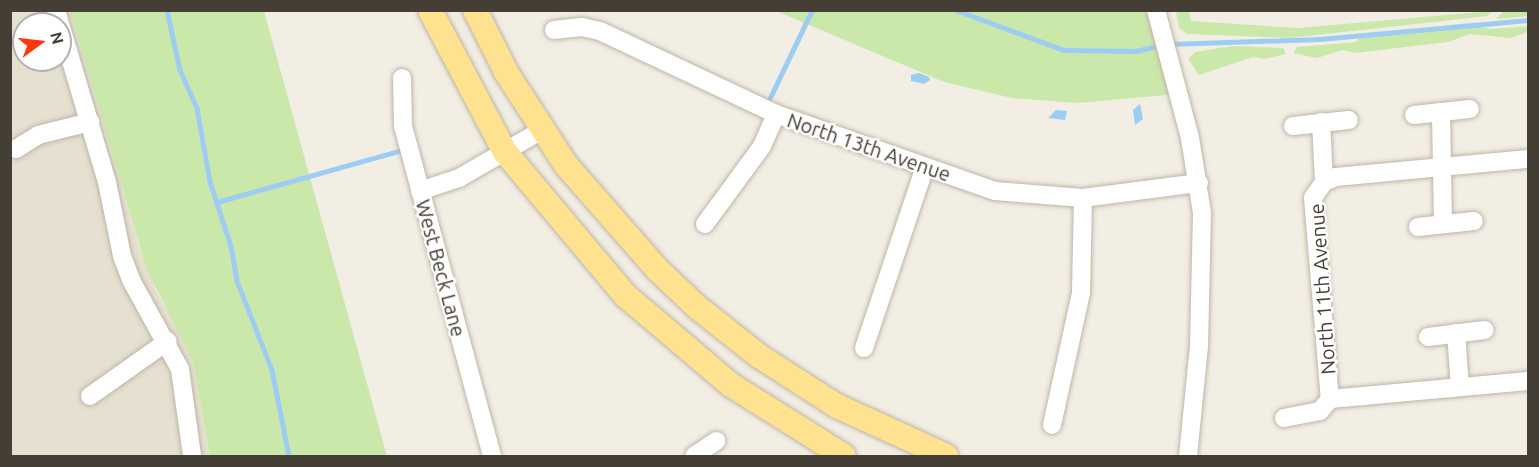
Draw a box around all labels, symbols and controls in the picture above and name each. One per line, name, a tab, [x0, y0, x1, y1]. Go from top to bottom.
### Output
north arrow	[12, 12, 72, 72]
text: N	[47, 30, 68, 46]
street label: North 13th Avenue	[784, 108, 954, 186]
street label: West Beck Lane	[411, 197, 471, 339]
street label: North 11th Avenue	[1304, 203, 1340, 375]

